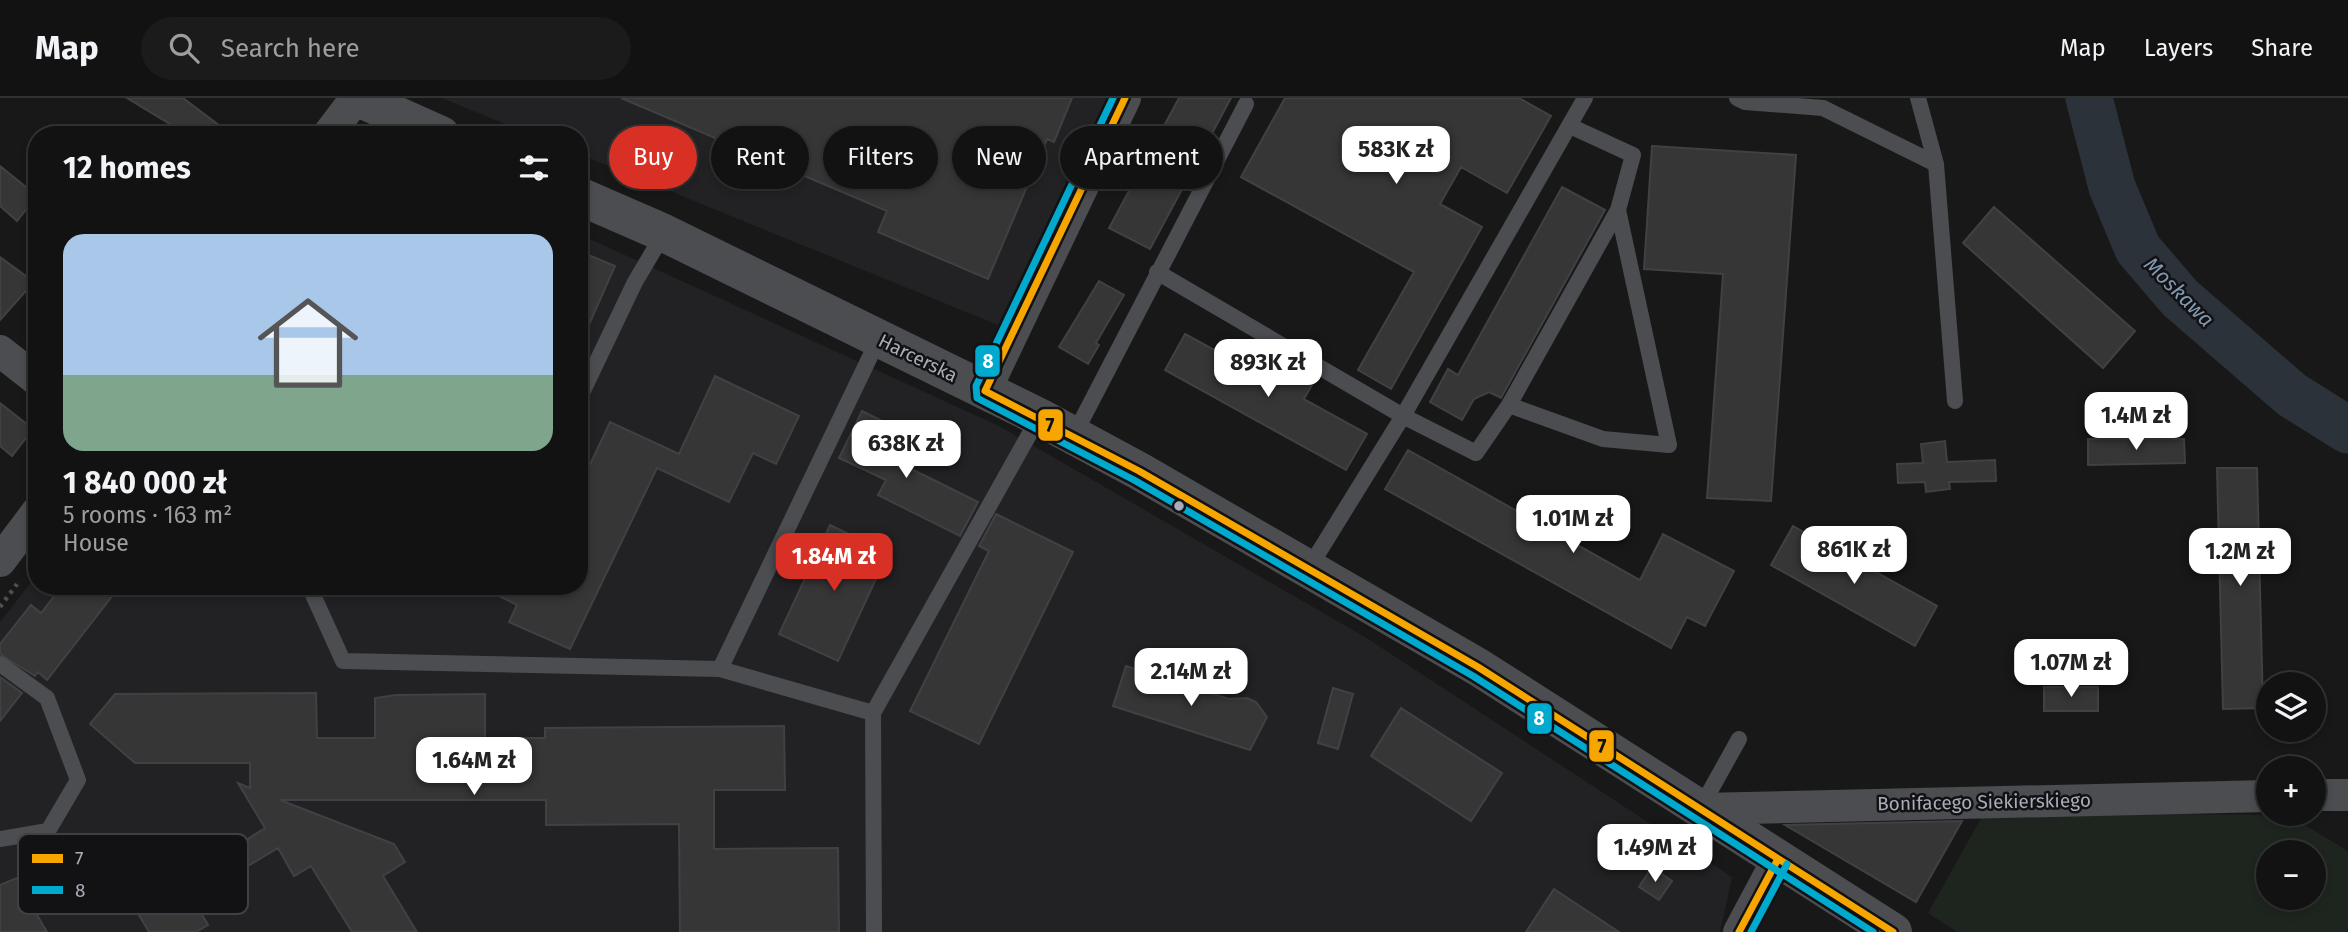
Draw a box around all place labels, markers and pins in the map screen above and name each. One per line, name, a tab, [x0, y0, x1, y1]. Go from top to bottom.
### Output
pin: 583K zł	[1331, 126, 1461, 186]
pin: 893K zł	[1203, 340, 1333, 399]
pin: 1.4M zł	[2071, 392, 2201, 452]
pin: 638K zł	[841, 420, 971, 480]
pin: 1.01M zł	[1501, 496, 1645, 555]
unlabelled marker	[1172, 499, 1186, 513]
pin: 861K zł	[1789, 526, 1919, 586]
pin: 1.2M zł	[2175, 528, 2305, 588]
pin: 1.84M zł	[762, 533, 906, 593]
pin: 1.07M zł	[1999, 640, 2143, 699]
pin: 2.14M zł	[1119, 648, 1263, 708]
pin: 1.64M zł	[402, 738, 546, 797]
pin: 1.49M zł	[1583, 824, 1727, 884]

